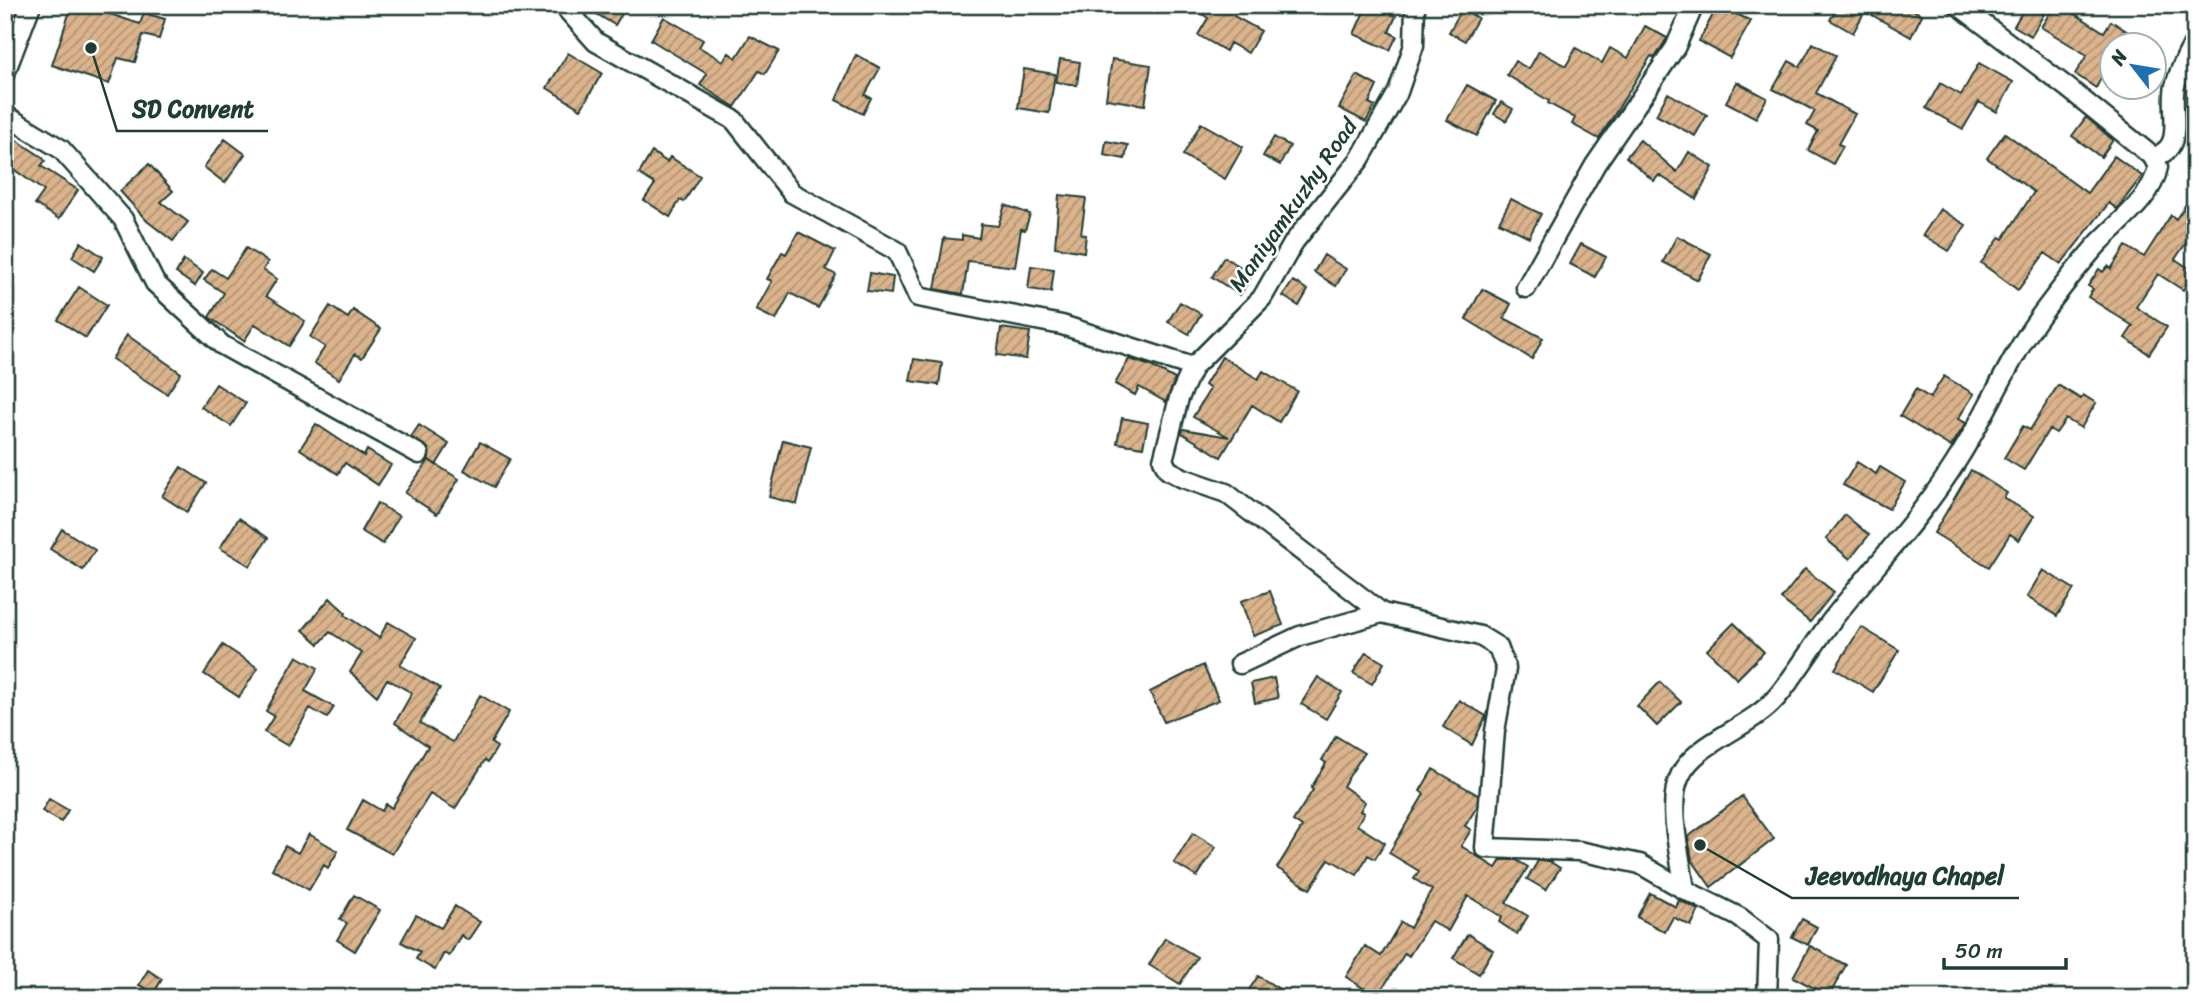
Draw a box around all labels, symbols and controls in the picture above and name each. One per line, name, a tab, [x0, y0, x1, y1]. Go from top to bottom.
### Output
north arrow	[2098, 32, 2168, 102]
text: N	[2101, 43, 2137, 73]
callout: SD Convent	[117, 86, 268, 131]
text: SD Convent	[131, 88, 255, 130]
street label: Maniyamkuzhy Road	[1217, 108, 1370, 301]
callout: Jeevodhaya Chapel	[1792, 853, 2019, 898]
text: Jeevodhaya Chapel	[1804, 855, 2005, 897]
scale bar	[1944, 926, 2067, 970]
text: 50 m	[1955, 932, 2003, 970]

